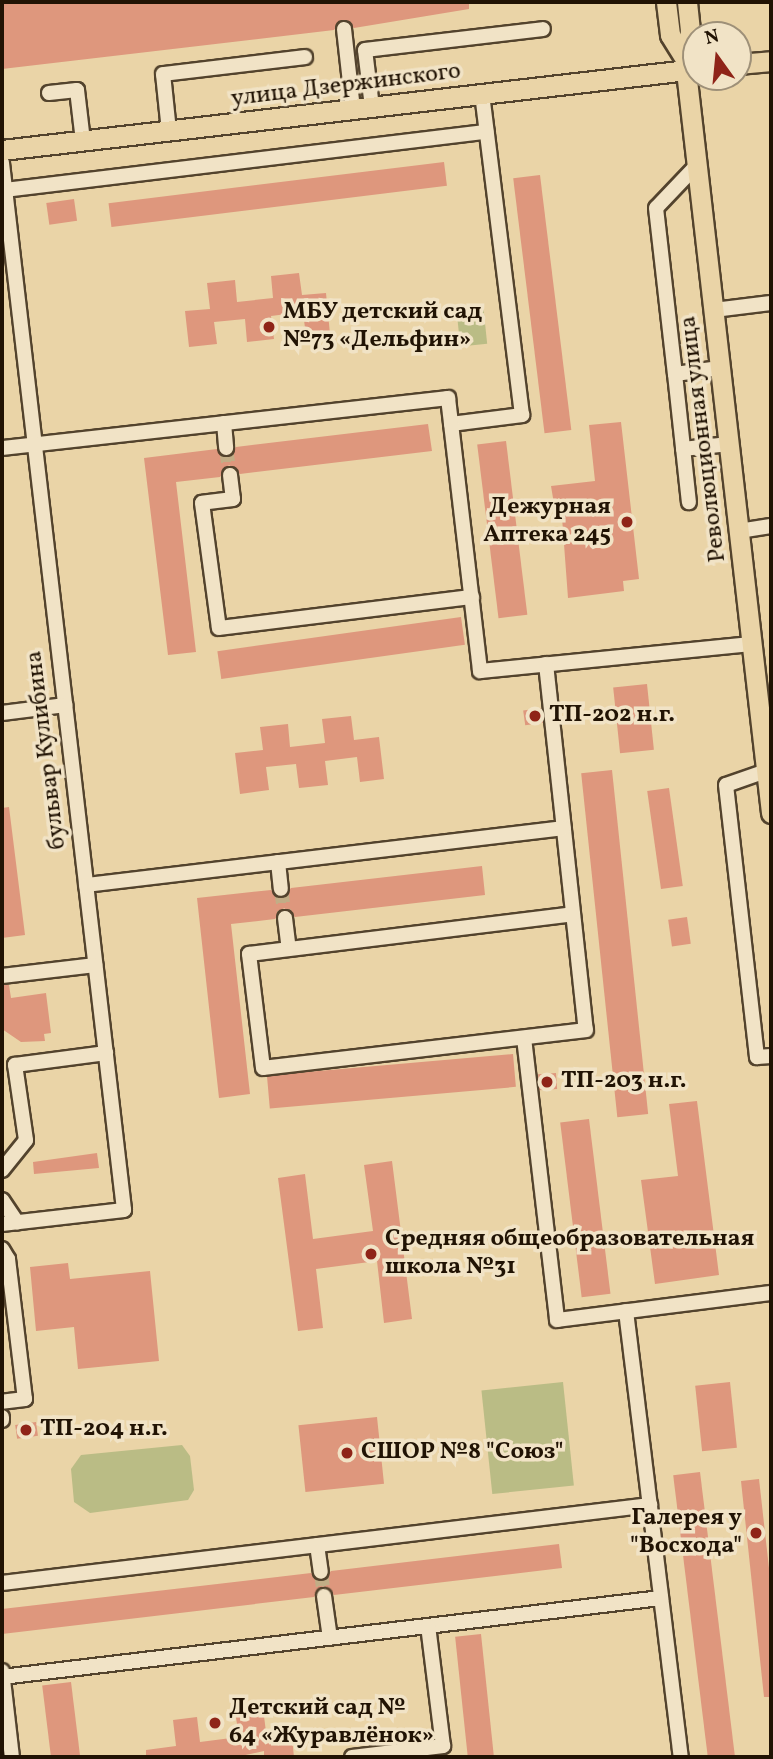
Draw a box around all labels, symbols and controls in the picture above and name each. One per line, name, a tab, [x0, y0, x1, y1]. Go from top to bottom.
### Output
north arrow	[682, 21, 752, 91]
text: N	[702, 23, 722, 52]
street label: улица Дзержинского	[229, 58, 463, 114]
place label: МБУ детский сад №73 «Дельфин»	[283, 299, 483, 355]
street label: Революционная улица	[675, 314, 733, 564]
marker: МБУ детский сад №73 «Дельфин»	[261, 319, 277, 335]
place label: Дежурная Аптека 245	[483, 494, 611, 550]
marker: Дежурная Аптека 245	[617, 512, 637, 532]
street label: бульвар Кулибина	[21, 649, 73, 851]
place label: ТП-202 н.г.	[549, 702, 675, 730]
marker: ТП-202 н.г.	[527, 708, 543, 724]
place label: ТП-203 н.г.	[561, 1068, 687, 1096]
marker: ТП-203 н.г.	[539, 1074, 555, 1090]
place label: Средняя общеобразовательная школа №31	[385, 1226, 754, 1282]
marker: Средняя общеобразовательная школа №31	[363, 1246, 379, 1262]
place label: ТП-204 н.г.	[40, 1416, 168, 1444]
marker: ТП-204 н.г.	[18, 1422, 34, 1438]
place label: СШОР №8 "Союз"	[361, 1439, 564, 1467]
marker: СШОР №8 "Союз"	[339, 1445, 355, 1461]
place label: Галерея у "Восхода"	[630, 1505, 742, 1561]
marker: Галерея у "Восхода"	[748, 1525, 764, 1541]
place label: Детский сад № 64 «Журавлёнок»	[229, 1695, 434, 1751]
marker: Детский сад № 64 «Журавлёнок»	[207, 1715, 223, 1731]

